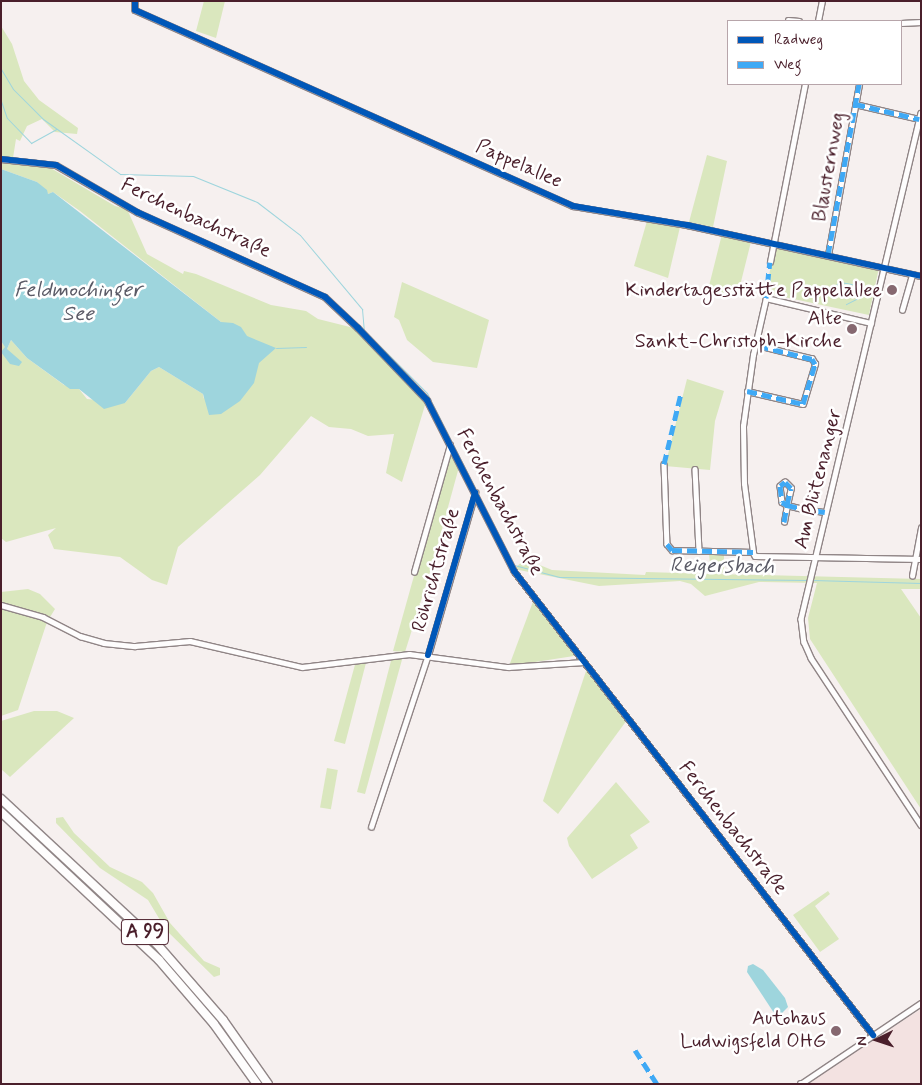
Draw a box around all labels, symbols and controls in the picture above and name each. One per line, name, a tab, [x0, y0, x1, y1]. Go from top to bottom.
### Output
legend	[727, 20, 902, 85]
text: Radweg	[774, 30, 823, 50]
text: Weg	[774, 55, 801, 75]
street label: Blausternweg	[808, 110, 850, 224]
street label: Pappelallee	[472, 134, 566, 194]
street label: Ferchenbachstraße	[117, 173, 275, 263]
water label: Feldmochinger See	[14, 277, 142, 327]
place label: Kindertagesstätte Pappelallee	[624, 278, 882, 302]
marker: Kindertagesstätte Pappelallee	[886, 284, 898, 296]
place label: Alte Sankt-Christoph-Kirche	[635, 306, 842, 353]
marker: Alte Sankt-Christoph-Kirche	[846, 323, 858, 335]
street label: Am Blütenanger	[789, 406, 847, 552]
street label: Ferchenbachstraße	[451, 425, 549, 579]
street label: Röhrichtstraße	[407, 505, 465, 635]
water label: Reigersbach	[670, 552, 774, 580]
street label: Ferchenbachstraße	[673, 757, 793, 899]
road number: A 99	[120, 916, 170, 949]
place label: Autohaus Ludwigsfeld OHG	[680, 1007, 826, 1054]
north arrow	[852, 1015, 902, 1065]
marker: Autohaus Ludwigsfeld OHG	[830, 1025, 842, 1037]
text: N	[853, 1036, 871, 1046]

